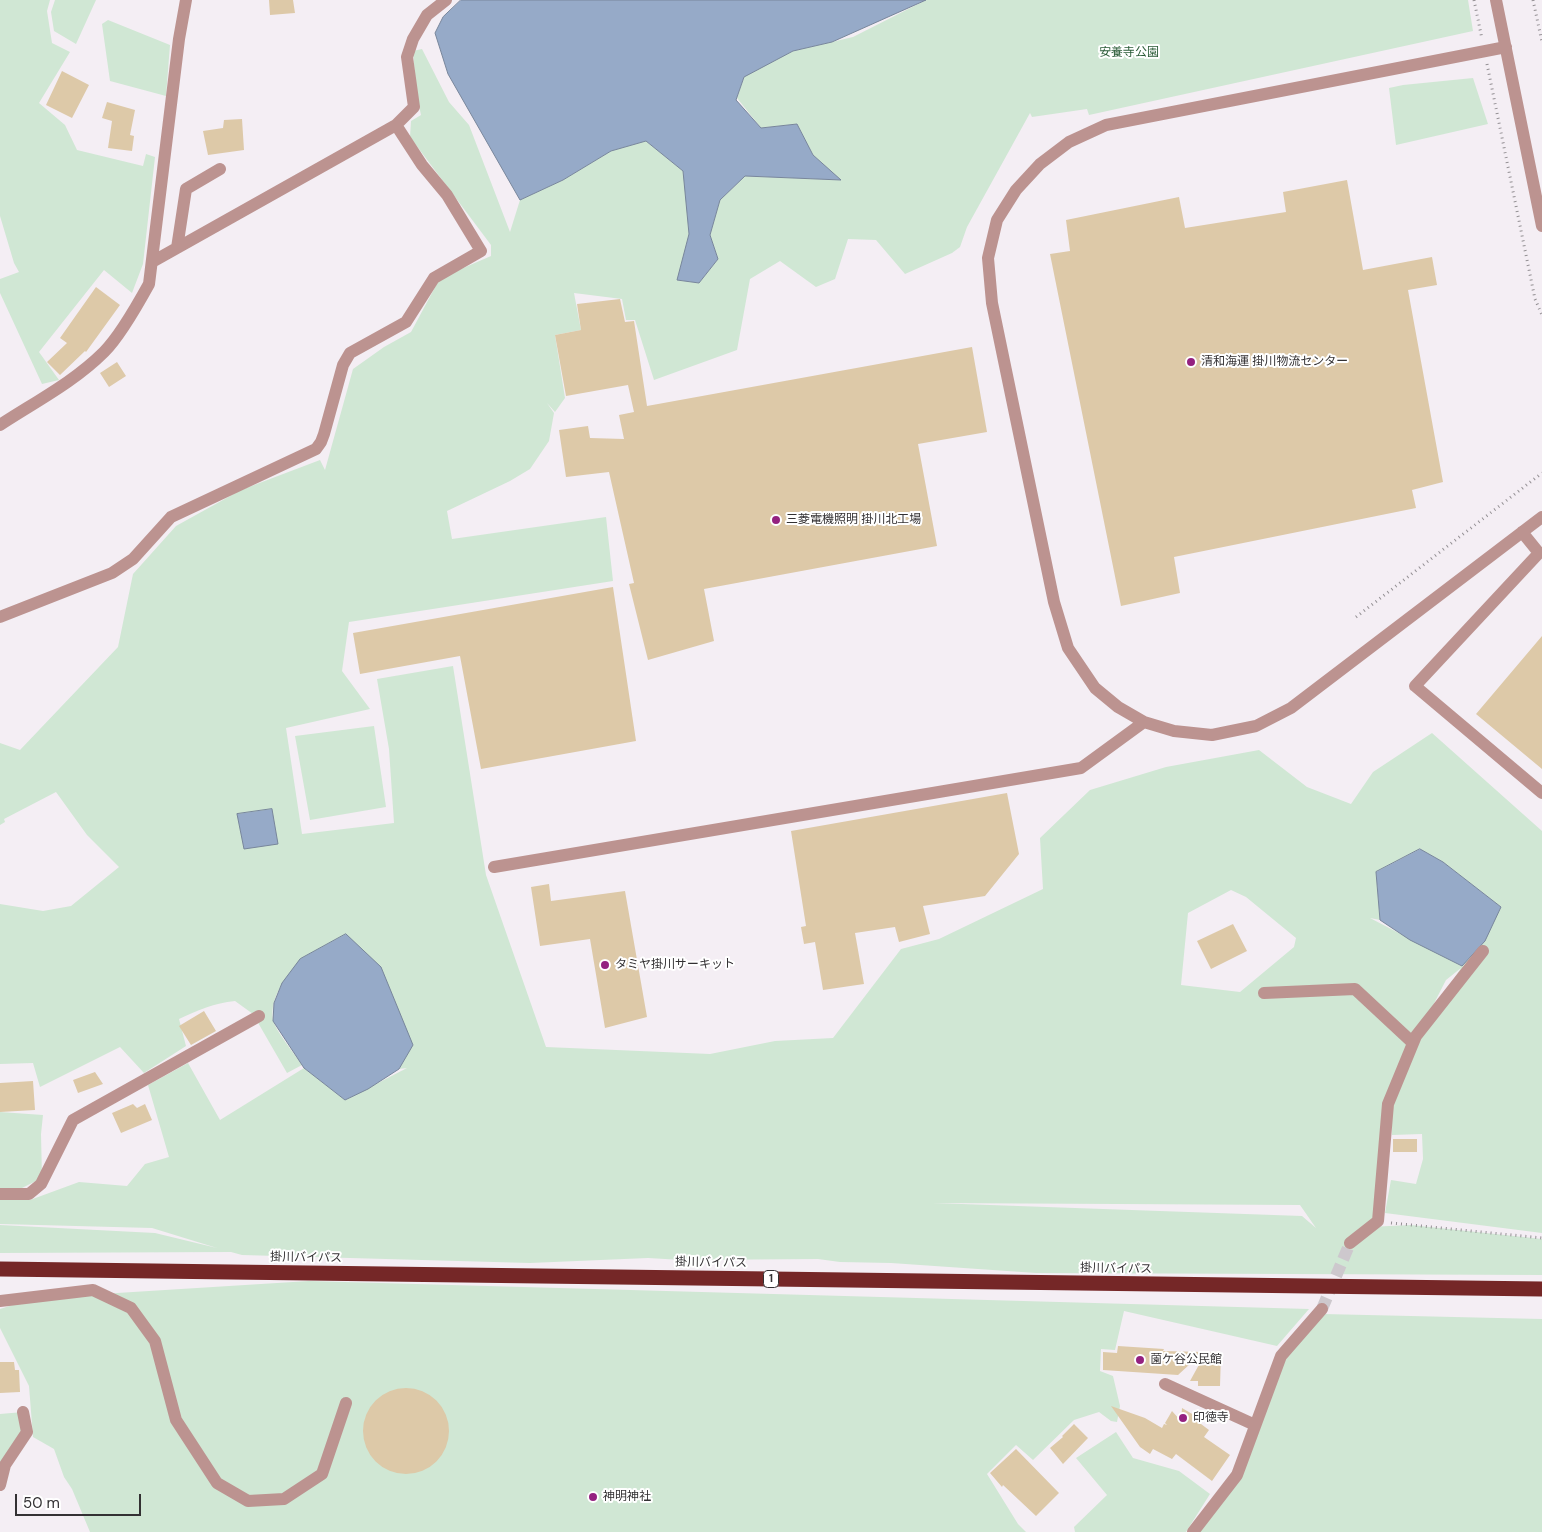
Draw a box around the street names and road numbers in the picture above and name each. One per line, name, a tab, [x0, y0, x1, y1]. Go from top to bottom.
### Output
street label: 掛川バイパス	[270, 1250, 342, 1266]
street label: 掛川バイパス	[675, 1255, 747, 1271]
street label: 掛川バイパス	[1080, 1261, 1152, 1277]
road number: 1	[764, 1270, 778, 1288]

